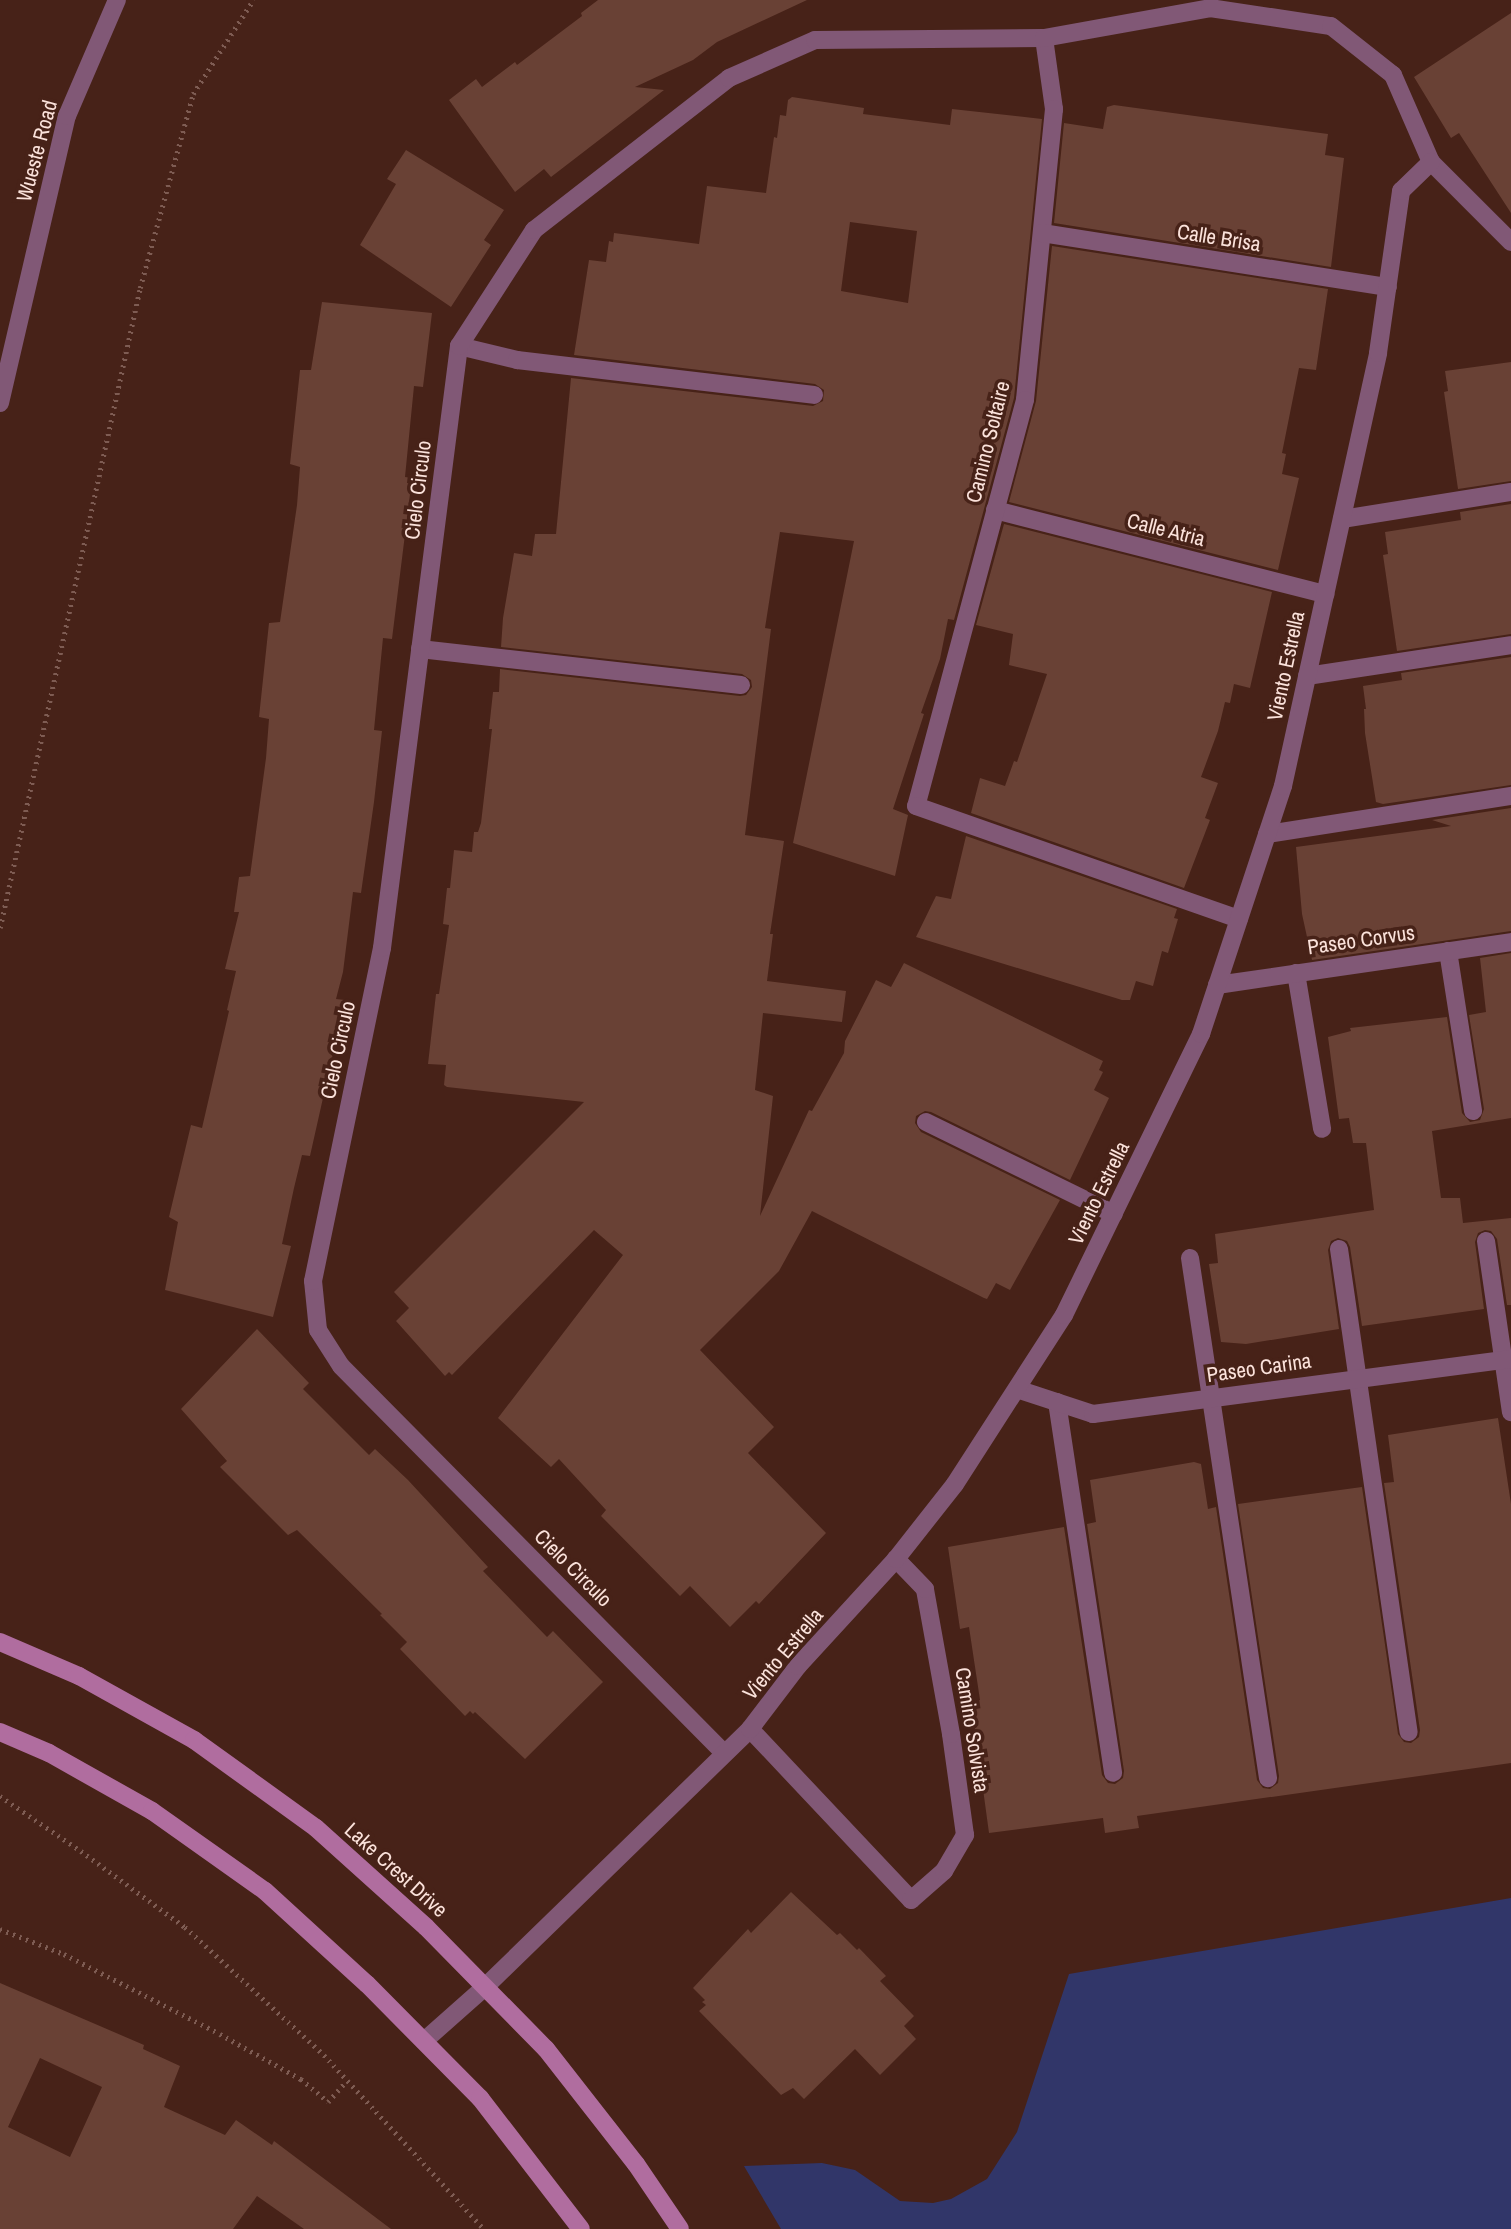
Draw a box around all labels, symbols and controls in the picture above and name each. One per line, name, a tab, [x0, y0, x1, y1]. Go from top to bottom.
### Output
street label: Wueste Road	[11, 97, 63, 205]
street label: Calle Brisa	[1175, 219, 1263, 257]
street label: Camino Soltaire	[961, 379, 1015, 505]
street label: Cielo Circulo	[399, 439, 437, 541]
street label: Calle Atria	[1124, 508, 1208, 552]
street label: Viento Estrella	[1262, 609, 1310, 723]
street label: Paseo Corvus	[1306, 920, 1416, 960]
street label: Cielo Circulo	[315, 999, 361, 1101]
street label: Viento Estrella	[1063, 1137, 1135, 1249]
street label: Paseo Carina	[1205, 1348, 1313, 1388]
street label: Cielo Circulo	[529, 1524, 617, 1612]
street label: Viento Estrella	[737, 1603, 829, 1705]
street label: Camino Solvista	[950, 1666, 994, 1794]
street label: Lake Crest Drive	[340, 1817, 452, 1923]

